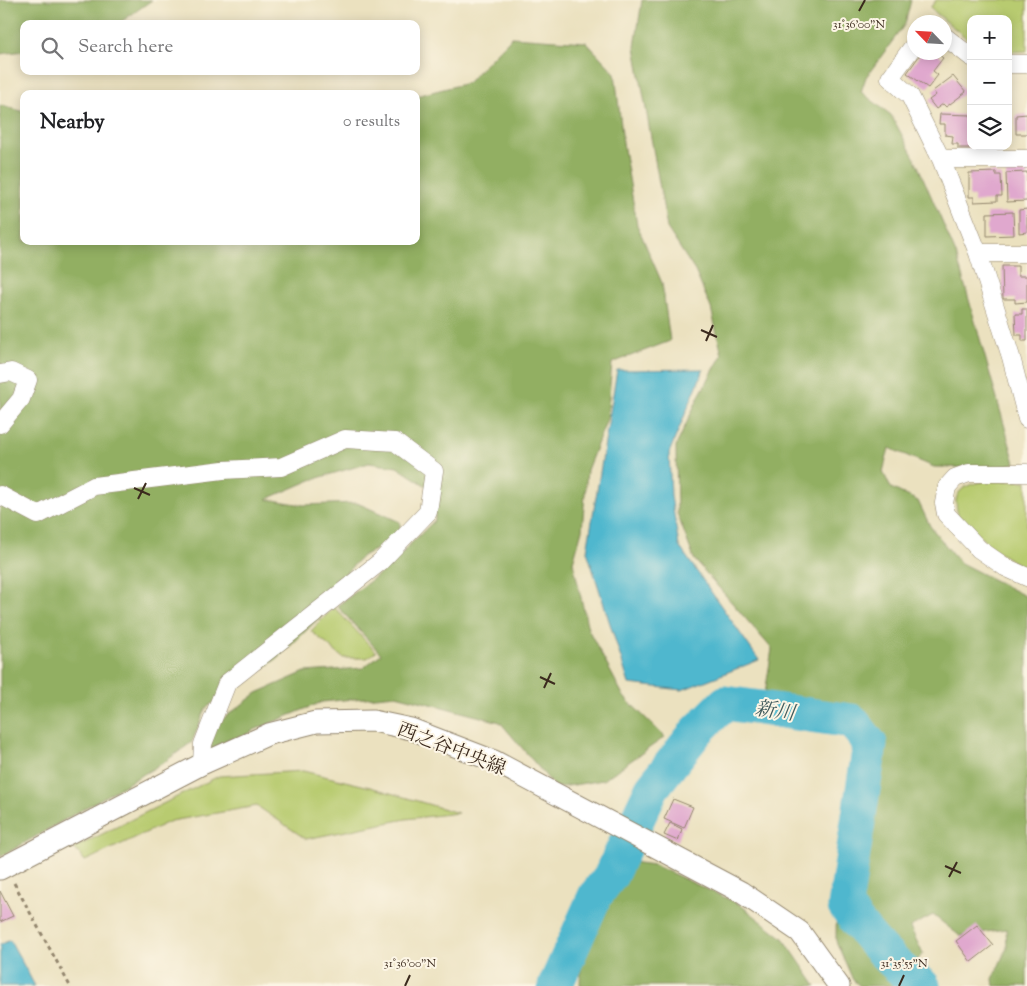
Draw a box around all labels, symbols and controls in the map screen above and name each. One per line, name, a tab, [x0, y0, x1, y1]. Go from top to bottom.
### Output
north arrow	[907, 15, 952, 60]
map controls	[967, 15, 1012, 150]
button: +	[967, 15, 1012, 60]
text: 31°36'00"N	[833, 16, 886, 34]
search box	[20, 20, 420, 75]
icon: search	[38, 34, 66, 62]
text: Search here	[78, 34, 173, 61]
button: −	[967, 60, 1012, 105]
button: layers	[967, 105, 1012, 150]
text: Nearby	[40, 108, 105, 138]
text: 0 results	[343, 111, 400, 134]
water label: 新川	[753, 695, 798, 730]
street label: 西之谷中央線	[393, 717, 509, 783]
text: 31°36'00"N	[384, 955, 437, 973]
text: 31°35'55"N	[880, 955, 928, 973]

